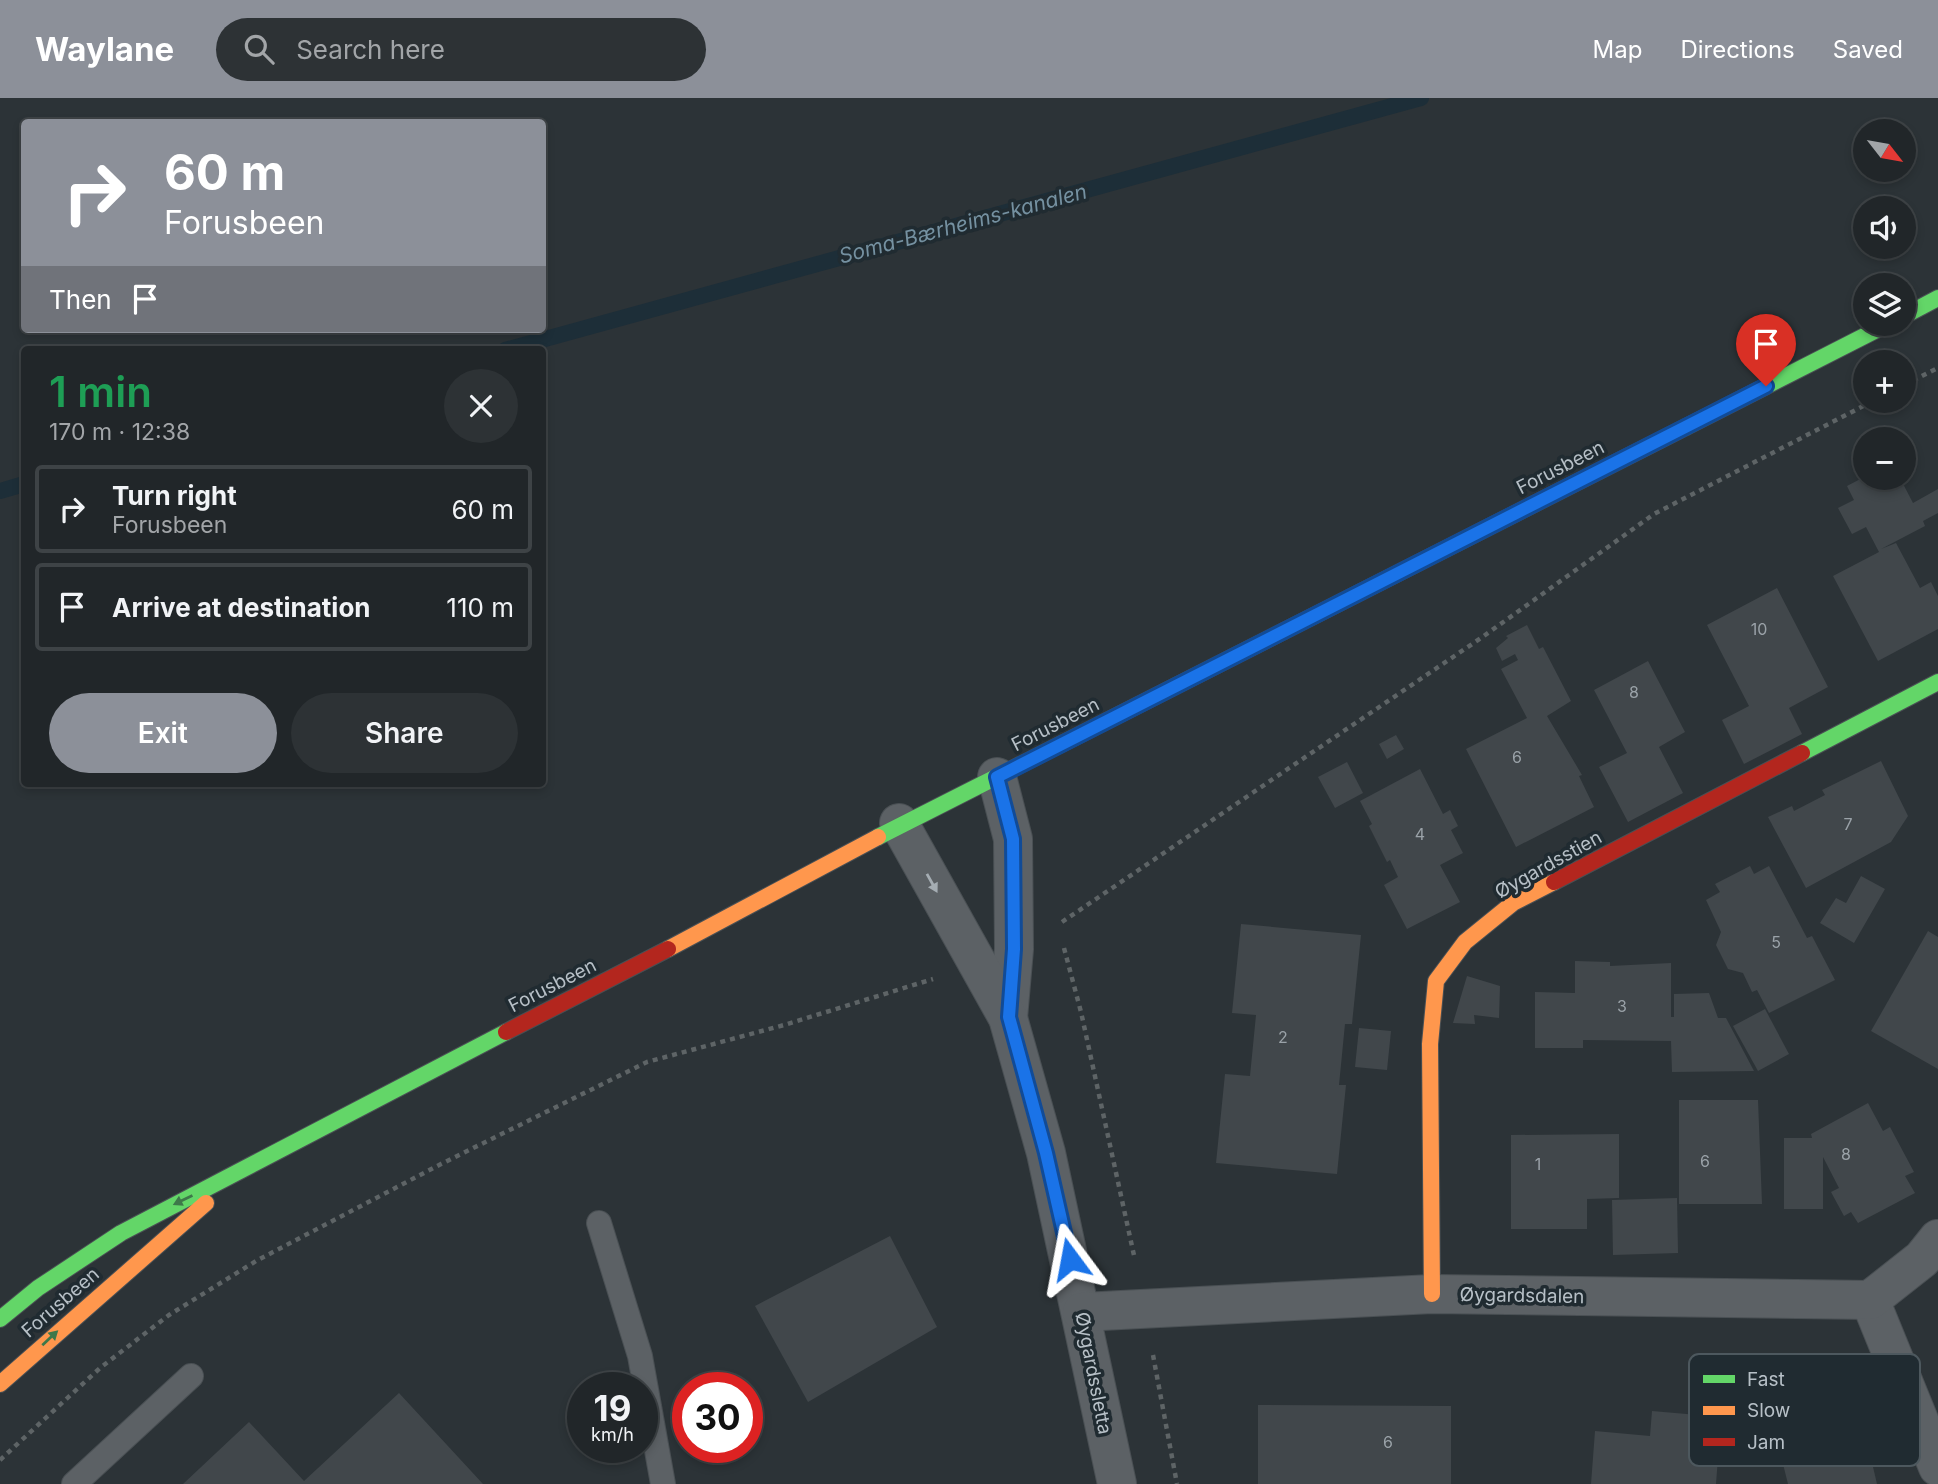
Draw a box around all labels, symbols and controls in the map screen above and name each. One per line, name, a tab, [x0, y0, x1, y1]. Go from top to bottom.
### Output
search box	[216, 18, 706, 81]
text: Waylane	[35, 29, 174, 69]
icon: search	[240, 30, 278, 68]
text: Search here	[296, 34, 445, 65]
text: Map	[1593, 35, 1642, 64]
text: Directions	[1680, 35, 1795, 64]
text: Saved	[1833, 35, 1903, 64]
north arrow	[1853, 119, 1916, 182]
map controls	[1853, 119, 1916, 490]
text: 60 m	[164, 143, 285, 202]
icon: right	[49, 147, 140, 238]
water label: Soma-Bærheims-kanalen	[836, 178, 1090, 269]
button: sound	[1853, 196, 1916, 259]
text: Forusbeen	[164, 203, 324, 242]
button: layers	[1853, 273, 1916, 336]
icon: arrive	[126, 280, 164, 318]
text: Then	[49, 284, 112, 315]
pin	[1736, 314, 1796, 386]
icon: arrive	[1747, 325, 1785, 363]
button: +	[1853, 350, 1916, 413]
text: 1 min	[49, 366, 152, 417]
button: close	[444, 369, 518, 443]
text: 170 m · 12:38	[49, 418, 190, 446]
button: −	[1853, 427, 1916, 490]
street label: Forusbeen	[1513, 436, 1608, 499]
text: Turn right	[112, 480, 237, 511]
icon: right	[53, 490, 91, 528]
text: 60 m	[451, 494, 514, 525]
text: Forusbeen	[112, 511, 227, 539]
icon: arrive	[53, 588, 91, 626]
text: Arrive at destination	[112, 592, 371, 623]
text: 110 m	[446, 592, 514, 623]
house number: 10	[1751, 619, 1767, 639]
house number: 8	[1629, 682, 1639, 702]
button: Exit	[49, 693, 277, 773]
button: Share	[291, 693, 518, 773]
street label: Forusbeen	[1008, 693, 1103, 756]
house number: 6	[1512, 747, 1522, 767]
house number: 7	[1843, 814, 1853, 834]
house number: 4	[1415, 824, 1425, 844]
street label: Øygardsstien	[1491, 826, 1606, 903]
one-way arrow	[926, 873, 937, 893]
house number: 5	[1771, 932, 1781, 952]
street label: Forusbeen	[505, 954, 600, 1017]
house number: 3	[1617, 996, 1627, 1016]
house number: 2	[1278, 1027, 1288, 1047]
house number: 8	[1841, 1144, 1851, 1164]
house number: 6	[1700, 1151, 1710, 1171]
house number: 1	[1535, 1154, 1541, 1174]
one-way arrow	[173, 1194, 193, 1205]
position arrow	[1033, 1222, 1107, 1296]
street label: Forusbeen	[17, 1262, 104, 1342]
street label: Øygardsdalen	[1459, 1283, 1585, 1308]
street label: Øygardssletta	[1070, 1310, 1117, 1436]
one-way arrow	[41, 1330, 59, 1346]
legend	[1689, 1354, 1920, 1466]
text: Fast	[1747, 1368, 1785, 1391]
speed limit sign: 30	[672, 1372, 763, 1463]
text: 19	[594, 1387, 631, 1429]
text: Slow	[1747, 1399, 1790, 1422]
text: km/h	[591, 1424, 634, 1445]
text: Jam	[1747, 1431, 1785, 1454]
house number: 6	[1383, 1432, 1393, 1452]

